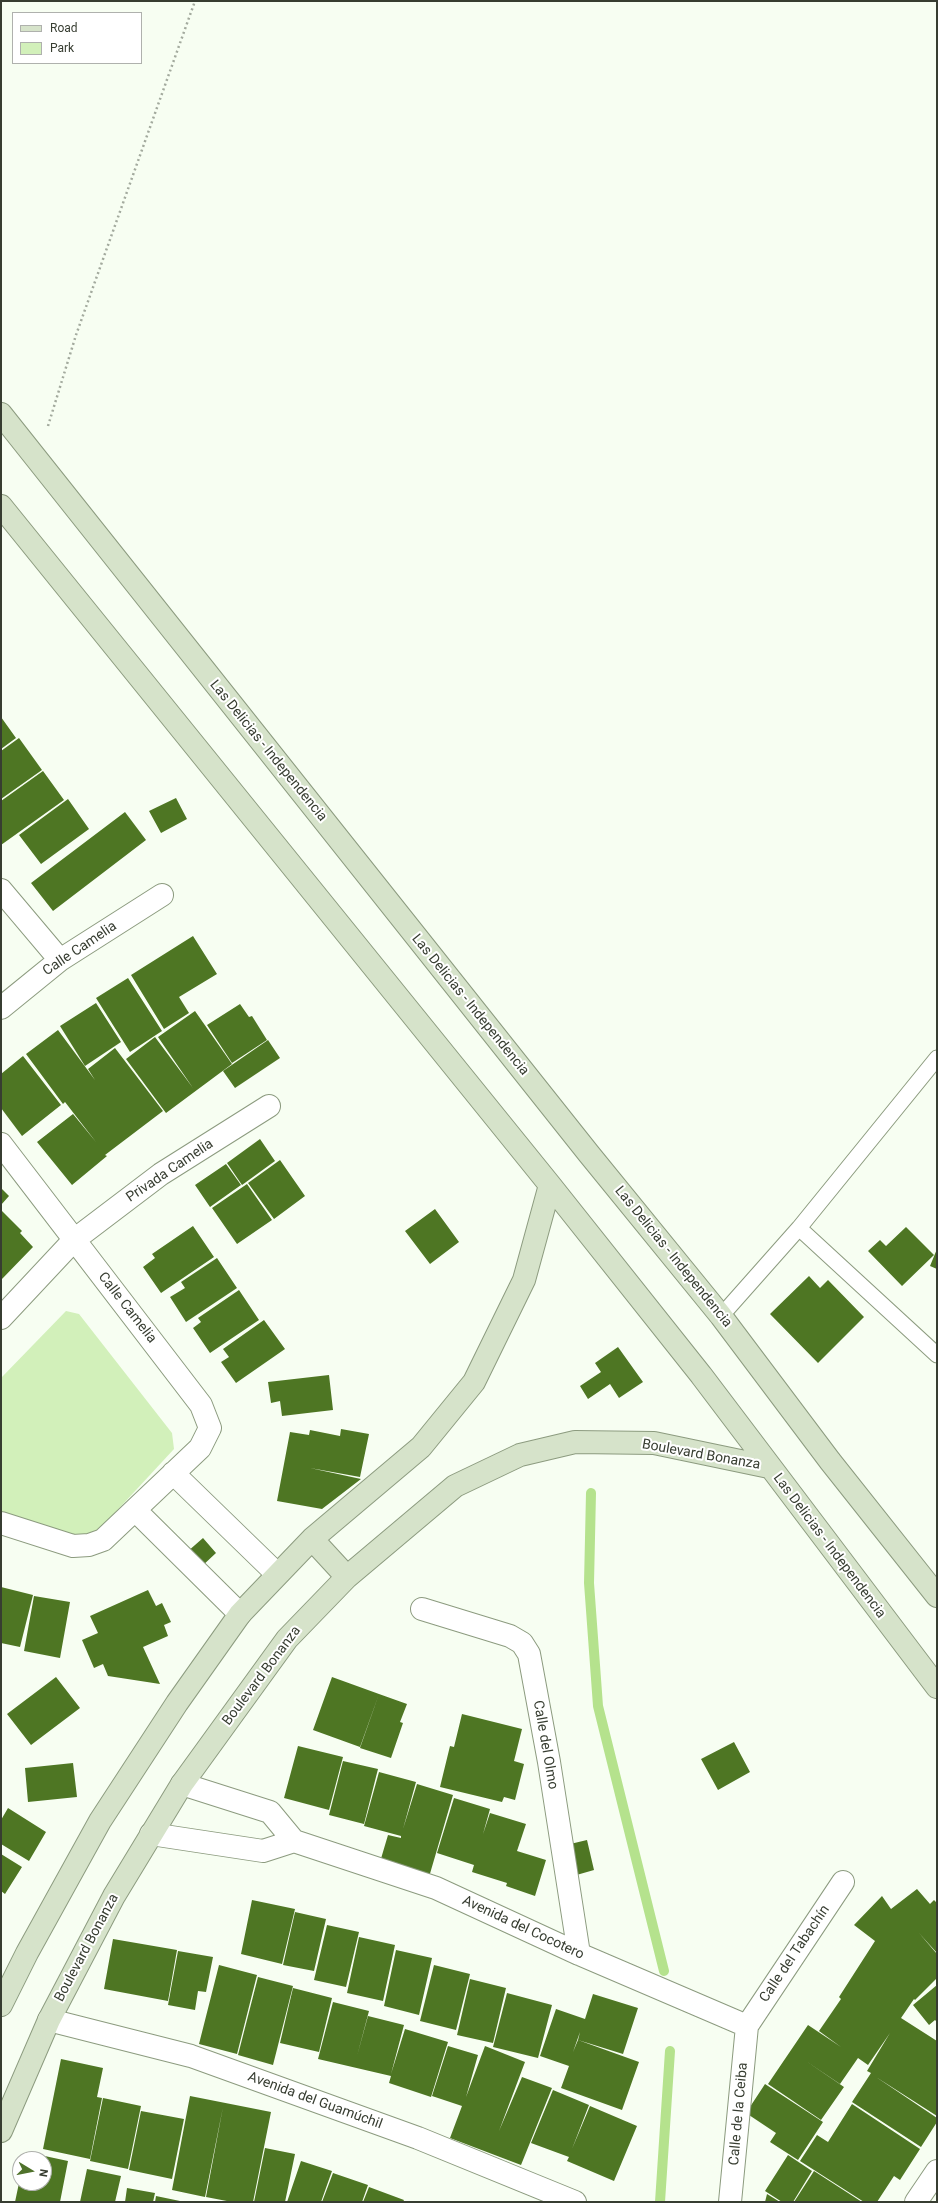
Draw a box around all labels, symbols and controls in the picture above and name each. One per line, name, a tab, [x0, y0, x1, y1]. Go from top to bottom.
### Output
legend	[12, 12, 142, 64]
text: Road	[50, 21, 78, 35]
text: Park	[50, 41, 74, 55]
street label: Las Delicias - Independencia	[206, 677, 330, 825]
street label: Calle Camelia	[40, 918, 120, 980]
street label: Las Delicias - Independencia	[408, 931, 532, 1079]
street label: Privada Camelia	[123, 1136, 217, 1206]
street label: Las Delicias - Independencia	[611, 1183, 735, 1331]
street label: Calle Camelia	[94, 1269, 160, 1347]
street label: Boulevard Bonanza	[641, 1436, 761, 1474]
street label: Las Delicias - Independencia	[769, 1470, 889, 1622]
street label: Boulevard Bonanza	[219, 1623, 305, 1729]
street label: Calle del Olmo	[529, 1699, 561, 1791]
street label: Boulevard Bonanza	[51, 1891, 123, 2005]
street label: Avenida del Cocotero	[460, 1892, 586, 1964]
street label: Calle del Tabachín	[756, 1902, 834, 2006]
street label: Calle de la Ceiba	[726, 2062, 752, 2166]
street label: Avenida del Guamúchil	[245, 2069, 385, 2133]
north arrow	[12, 2151, 52, 2191]
text: N	[36, 2168, 50, 2178]

